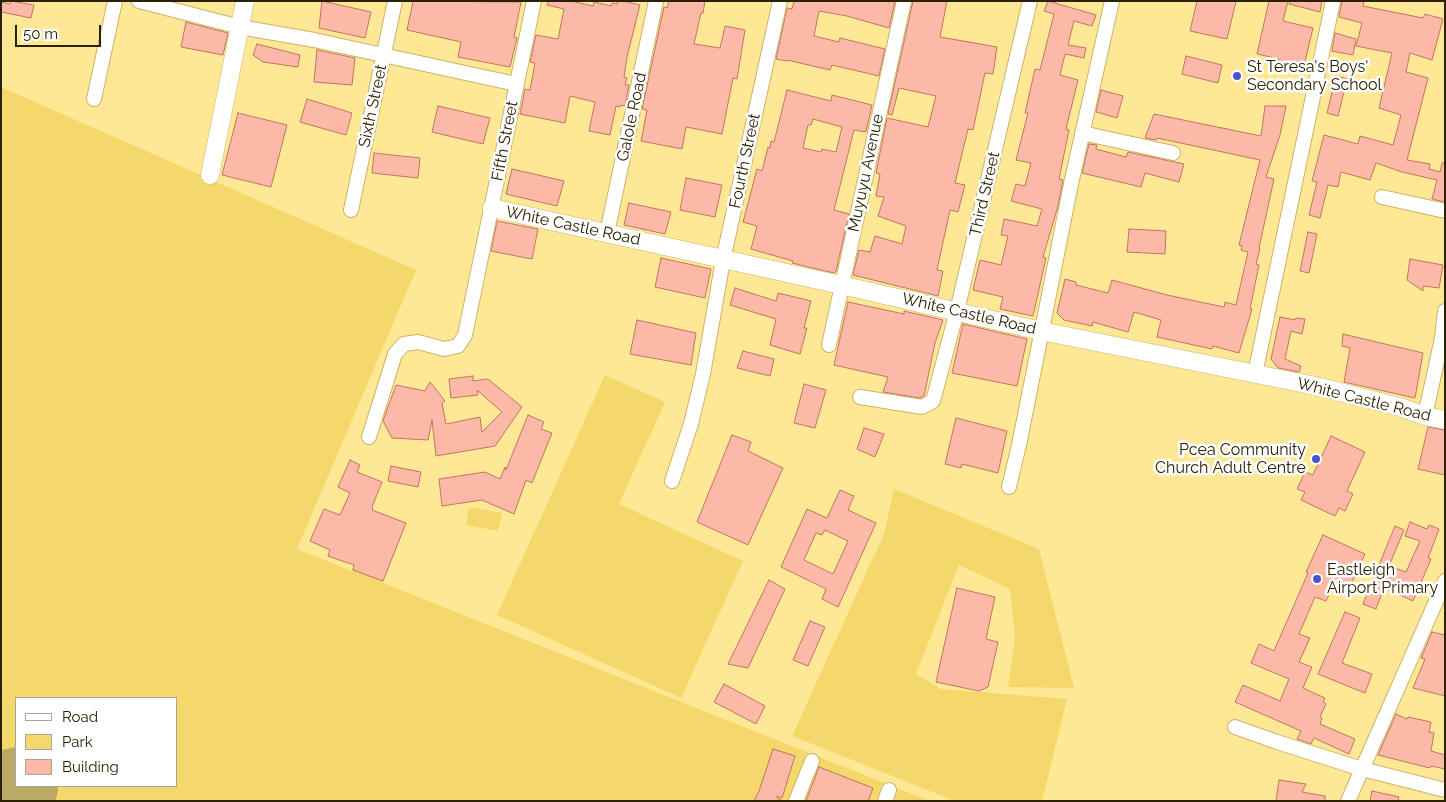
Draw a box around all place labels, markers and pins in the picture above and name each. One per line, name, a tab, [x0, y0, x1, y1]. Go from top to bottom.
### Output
place label: St Teresa's Boys' Secondary School	[1247, 57, 1382, 95]
marker: St Teresa's Boys' Secondary School	[1231, 70, 1243, 82]
place label: Pcea Community Church Adult Centre	[1155, 440, 1306, 478]
marker: Pcea Community Church Adult Centre	[1310, 453, 1322, 465]
place label: Eastleigh Airport Primary	[1327, 560, 1438, 598]
marker: Eastleigh Airport Primary	[1311, 573, 1323, 585]

